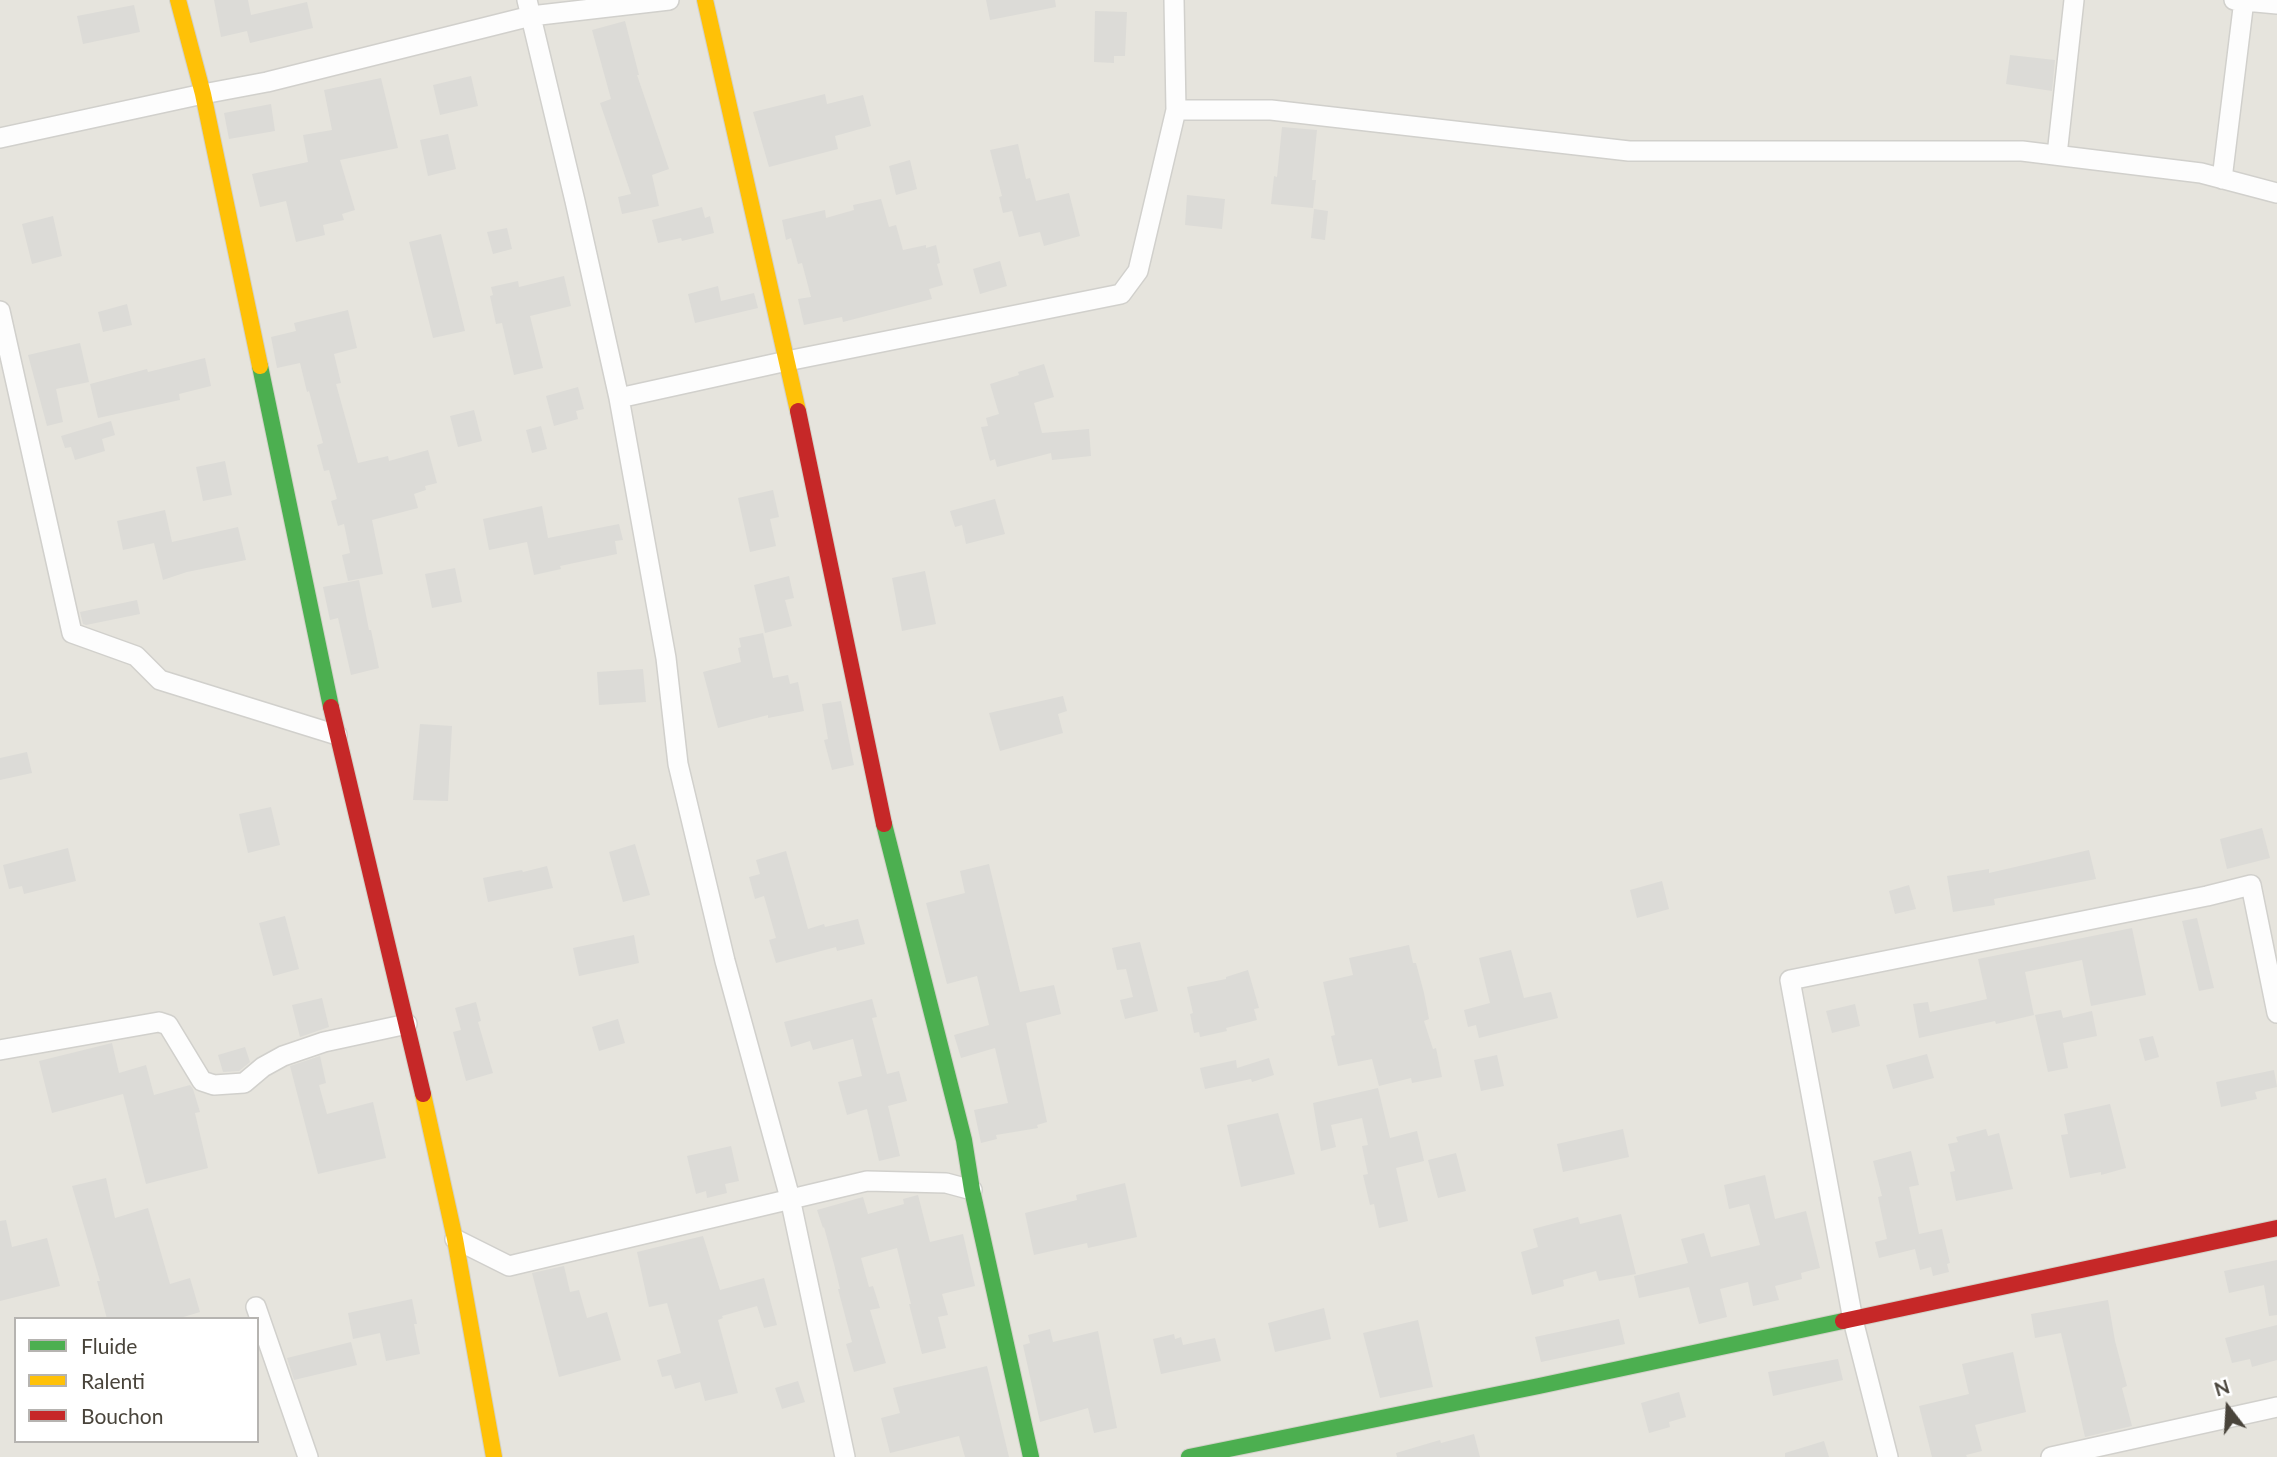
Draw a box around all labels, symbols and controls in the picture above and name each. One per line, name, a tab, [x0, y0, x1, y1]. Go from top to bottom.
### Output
legend	[14, 1317, 259, 1443]
text: Fluide	[81, 1333, 137, 1358]
text: Ralenti	[81, 1368, 145, 1393]
north arrow	[2193, 1373, 2263, 1443]
text: N	[2211, 1374, 2232, 1401]
text: Bouchon	[81, 1403, 163, 1428]

